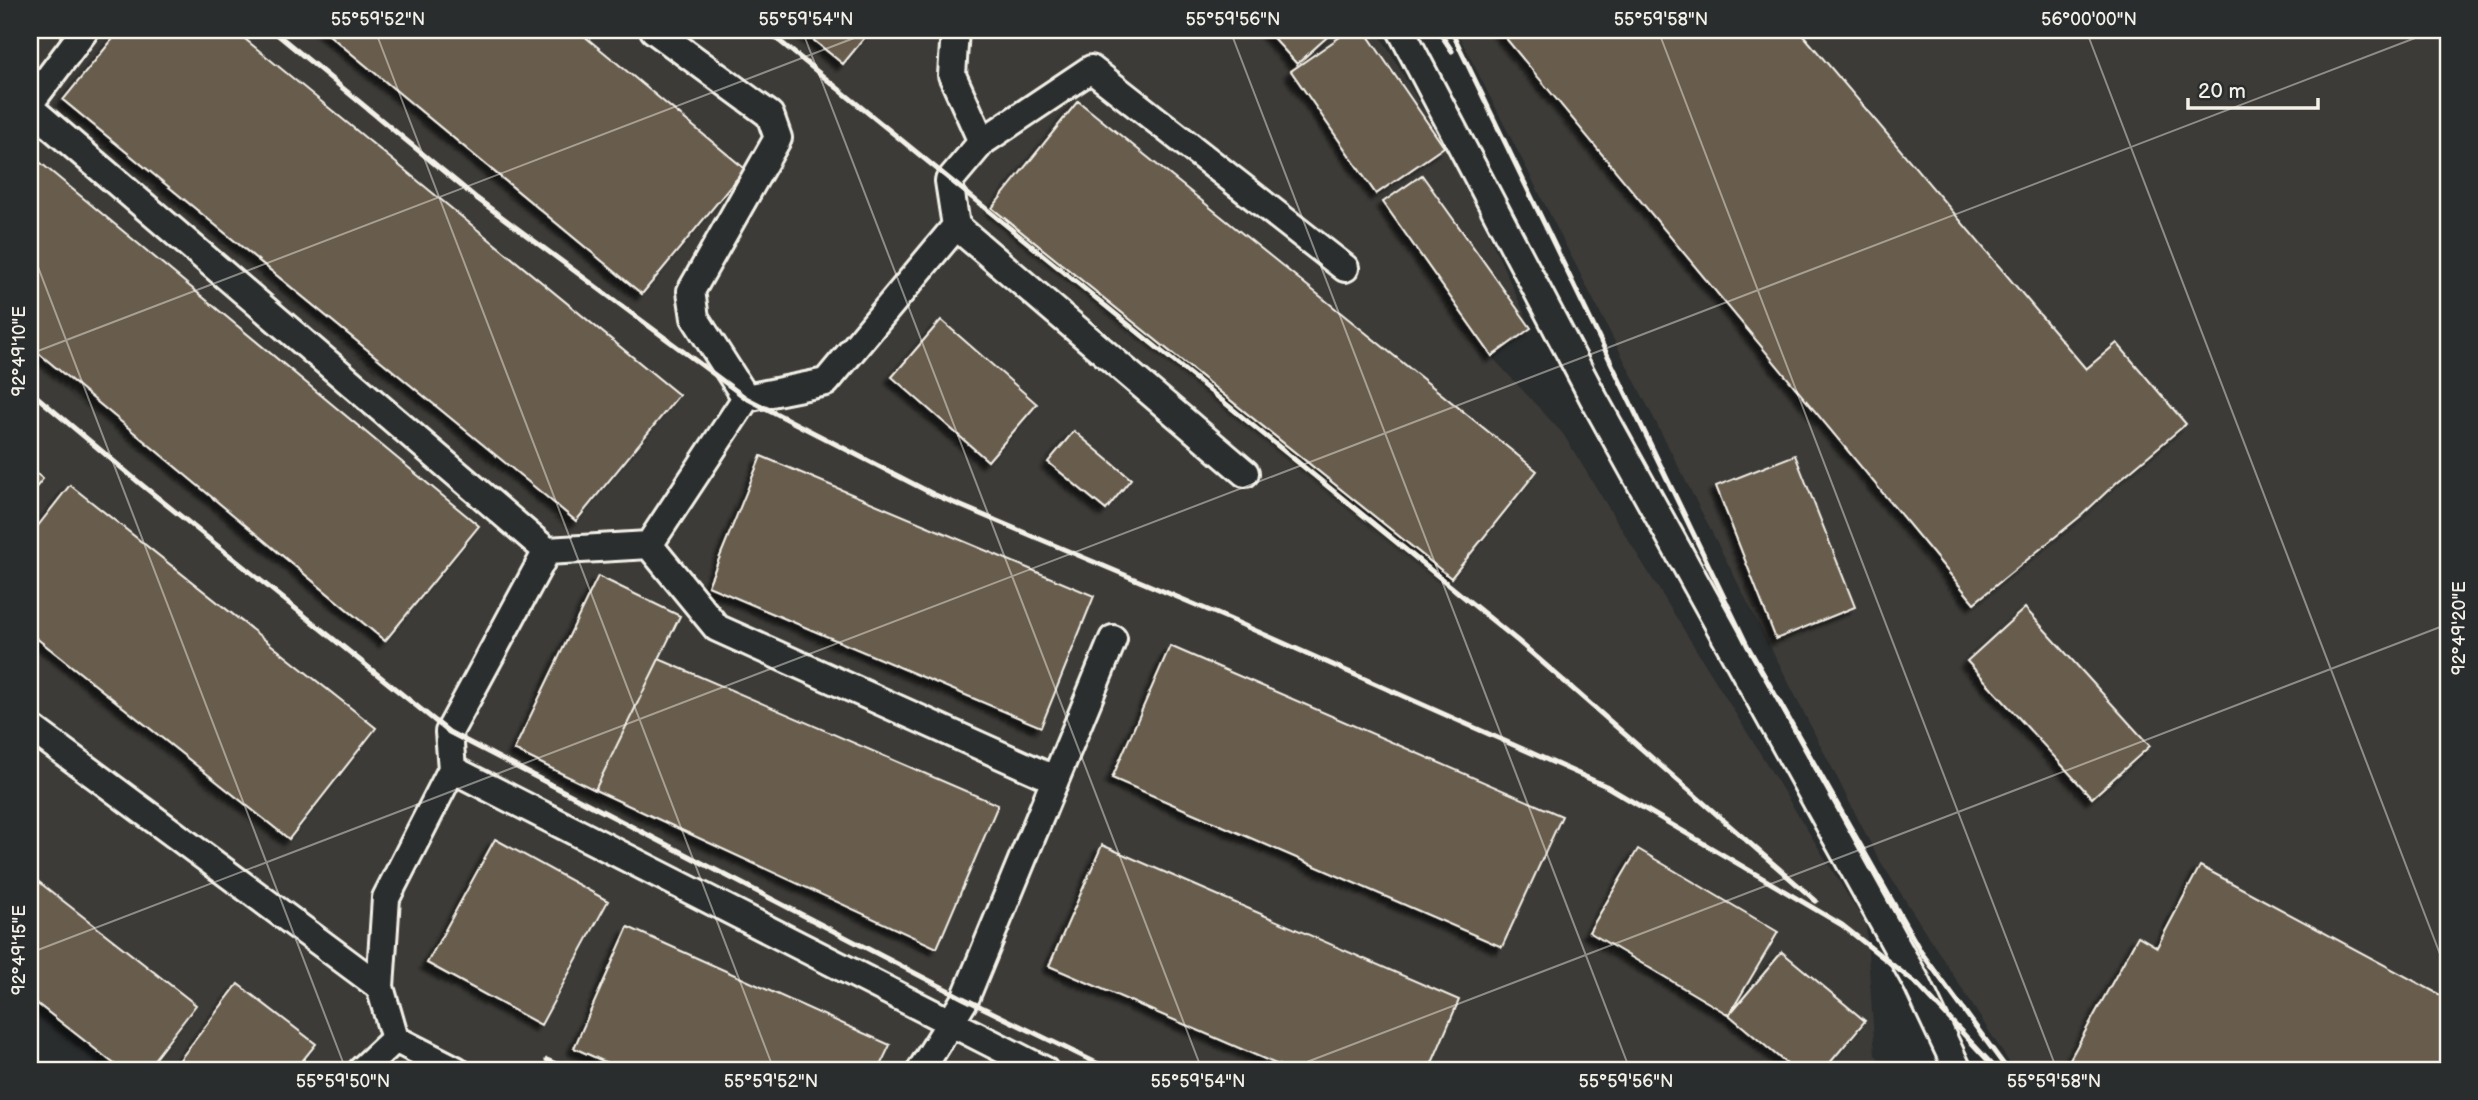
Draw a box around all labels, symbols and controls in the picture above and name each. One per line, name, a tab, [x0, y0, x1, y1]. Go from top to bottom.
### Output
text: 55°59'52"N	[331, 9, 425, 30]
text: 55°59'54"N	[759, 9, 854, 30]
text: 55°59'56"N	[1185, 9, 1281, 30]
text: 55°59'58"N	[1614, 9, 1708, 30]
text: 56°00'00"N	[2041, 9, 2137, 30]
scale bar	[2188, 66, 2317, 110]
text: 20 m	[2198, 79, 2246, 104]
text: 92°49'10"E	[9, 306, 30, 396]
text: 92°49'20"E	[2449, 581, 2470, 675]
text: 92°49'15"E	[9, 905, 30, 995]
text: 55°59'50"N	[296, 1071, 390, 1092]
text: 55°59'52"N	[724, 1071, 818, 1092]
text: 55°59'54"N	[1151, 1071, 1246, 1092]
text: 55°59'56"N	[1578, 1071, 1674, 1092]
text: 55°59'58"N	[2007, 1071, 2101, 1092]

